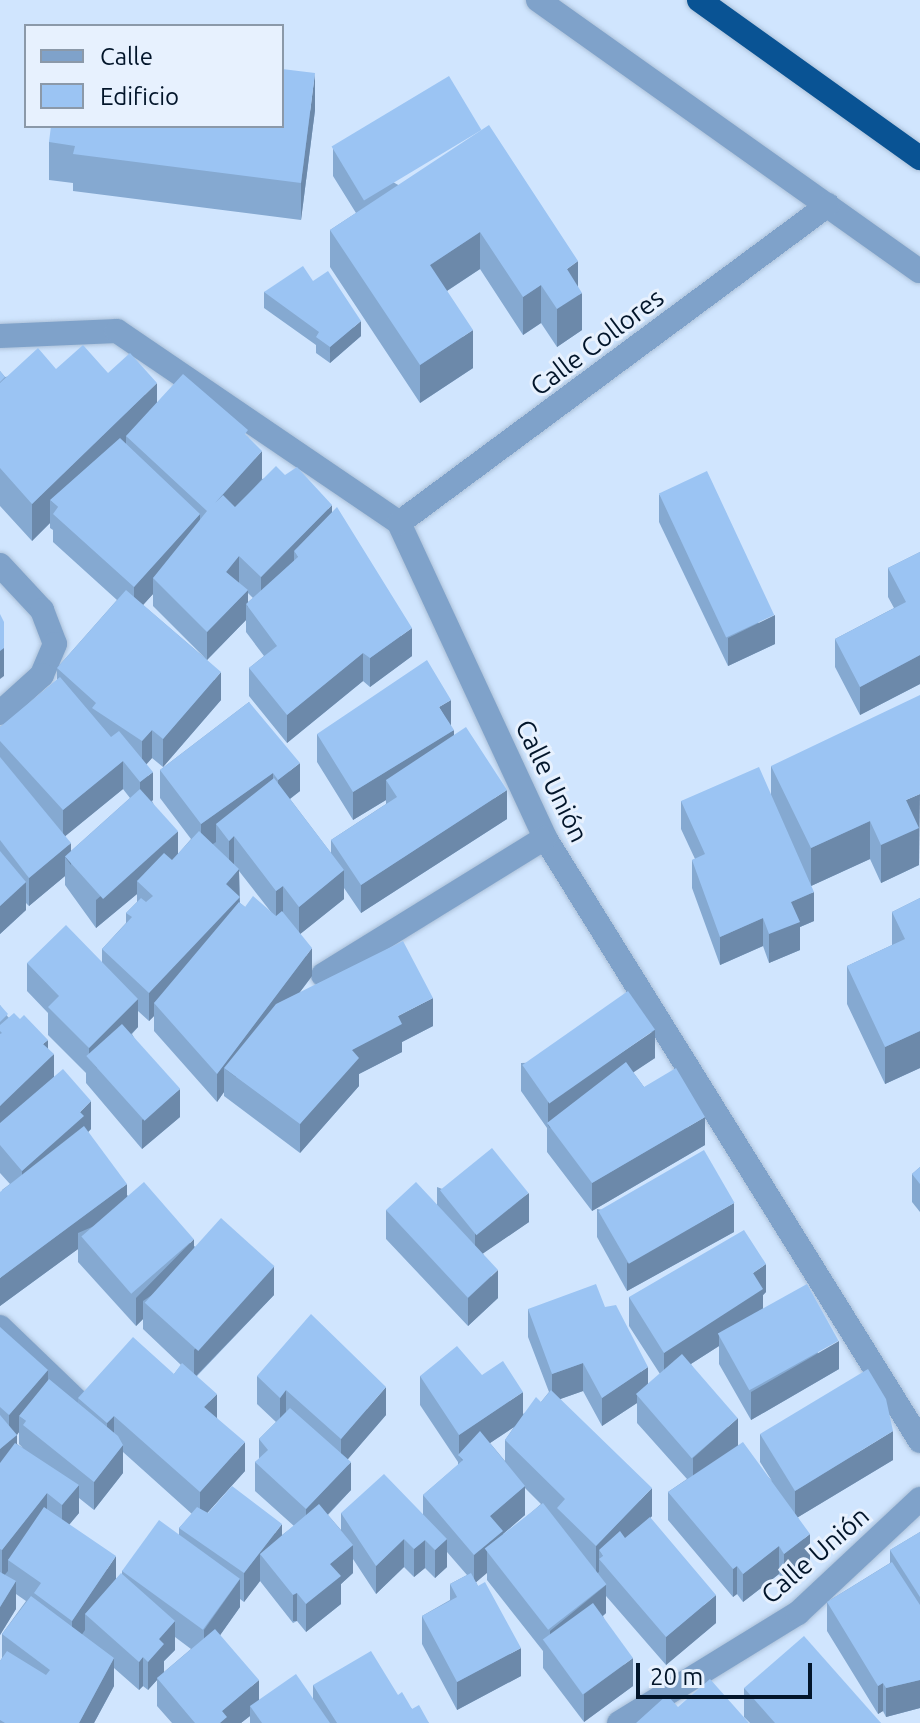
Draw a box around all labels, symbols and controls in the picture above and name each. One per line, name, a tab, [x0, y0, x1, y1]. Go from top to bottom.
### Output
legend	[24, 24, 284, 128]
text: Calle	[100, 43, 153, 70]
text: Edificio	[100, 83, 179, 110]
street label: Calle Collores	[524, 282, 670, 402]
street label: Calle Unión	[509, 715, 595, 847]
street label: Calle Unión	[755, 1500, 875, 1610]
scale bar	[640, 1647, 816, 1697]
text: 20 m	[650, 1663, 703, 1690]

